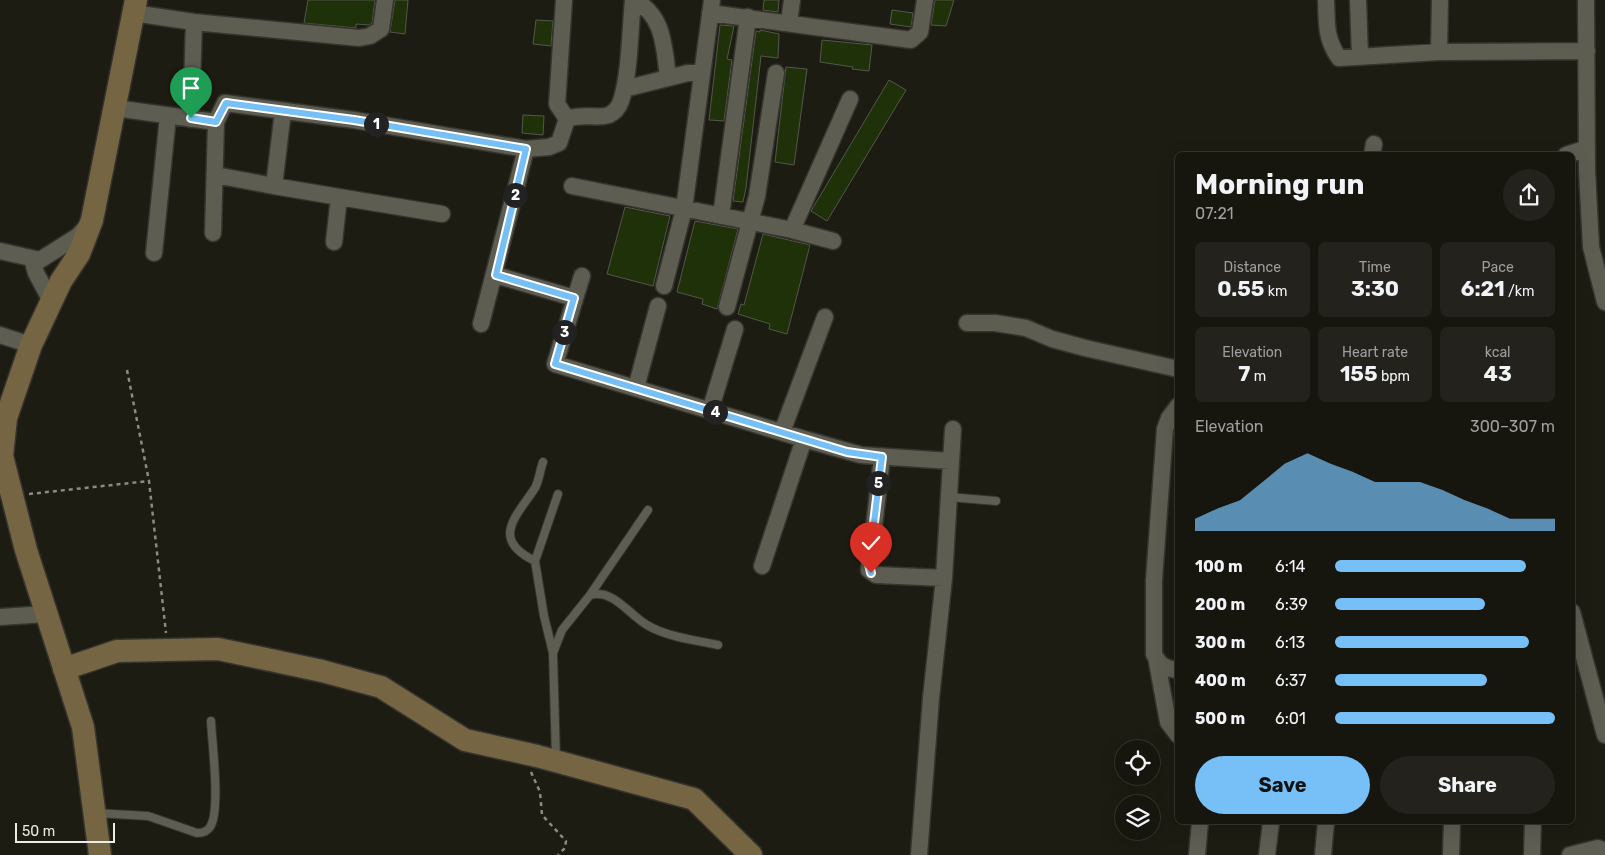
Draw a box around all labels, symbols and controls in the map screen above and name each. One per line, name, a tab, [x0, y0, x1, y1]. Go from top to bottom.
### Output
pin	[170, 67, 212, 118]
icon: arrive	[177, 74, 205, 102]
pin: 1	[364, 112, 388, 136]
text: 1	[373, 116, 380, 133]
text: Morning run	[1195, 168, 1364, 201]
button: share	[1503, 169, 1555, 221]
pin: 2	[502, 182, 528, 208]
text: 2	[511, 187, 520, 204]
text: 07:21	[1195, 204, 1234, 223]
text: Distance	[1224, 259, 1281, 276]
text: Time	[1359, 259, 1391, 276]
text: Pace	[1482, 259, 1514, 276]
text: 0.55	[1217, 276, 1264, 301]
text: 3:30	[1351, 276, 1399, 301]
text: 6:21	[1461, 276, 1505, 301]
text: km	[1264, 283, 1288, 300]
text: /km	[1505, 283, 1535, 300]
pin: 3	[552, 320, 576, 344]
text: 3	[560, 324, 569, 341]
text: Elevation	[1222, 344, 1282, 361]
text: Heart rate	[1342, 344, 1408, 361]
text: kcal	[1485, 344, 1511, 361]
text: 7	[1238, 361, 1250, 386]
text: 155	[1340, 361, 1378, 386]
text: 43	[1484, 361, 1512, 386]
text: m	[1250, 368, 1266, 385]
text: bpm	[1378, 368, 1410, 385]
pin: 4	[702, 400, 728, 424]
text: 4	[711, 404, 720, 421]
text: Elevation	[1195, 417, 1264, 436]
text: 300–307 m	[1470, 417, 1555, 436]
pin: 5	[866, 470, 890, 496]
text: 5	[874, 475, 883, 492]
pin	[850, 522, 892, 573]
icon: check	[857, 529, 885, 557]
text: 100 m	[1195, 557, 1243, 576]
text: 6:14	[1275, 557, 1306, 576]
text: 200 m	[1195, 595, 1245, 614]
text: 6:39	[1275, 595, 1308, 614]
text: 300 m	[1195, 633, 1245, 652]
text: 6:13	[1275, 633, 1305, 652]
text: 400 m	[1195, 671, 1246, 690]
text: 6:37	[1275, 671, 1307, 690]
text: 500 m	[1195, 709, 1245, 728]
text: 6:01	[1275, 709, 1306, 728]
map controls	[1115, 740, 1160, 840]
button: locate	[1115, 740, 1160, 785]
button: Save	[1195, 756, 1370, 814]
button: Share	[1380, 756, 1555, 814]
button: layers	[1115, 795, 1160, 840]
scale bar	[15, 820, 115, 843]
text: 50 m	[22, 823, 55, 840]

